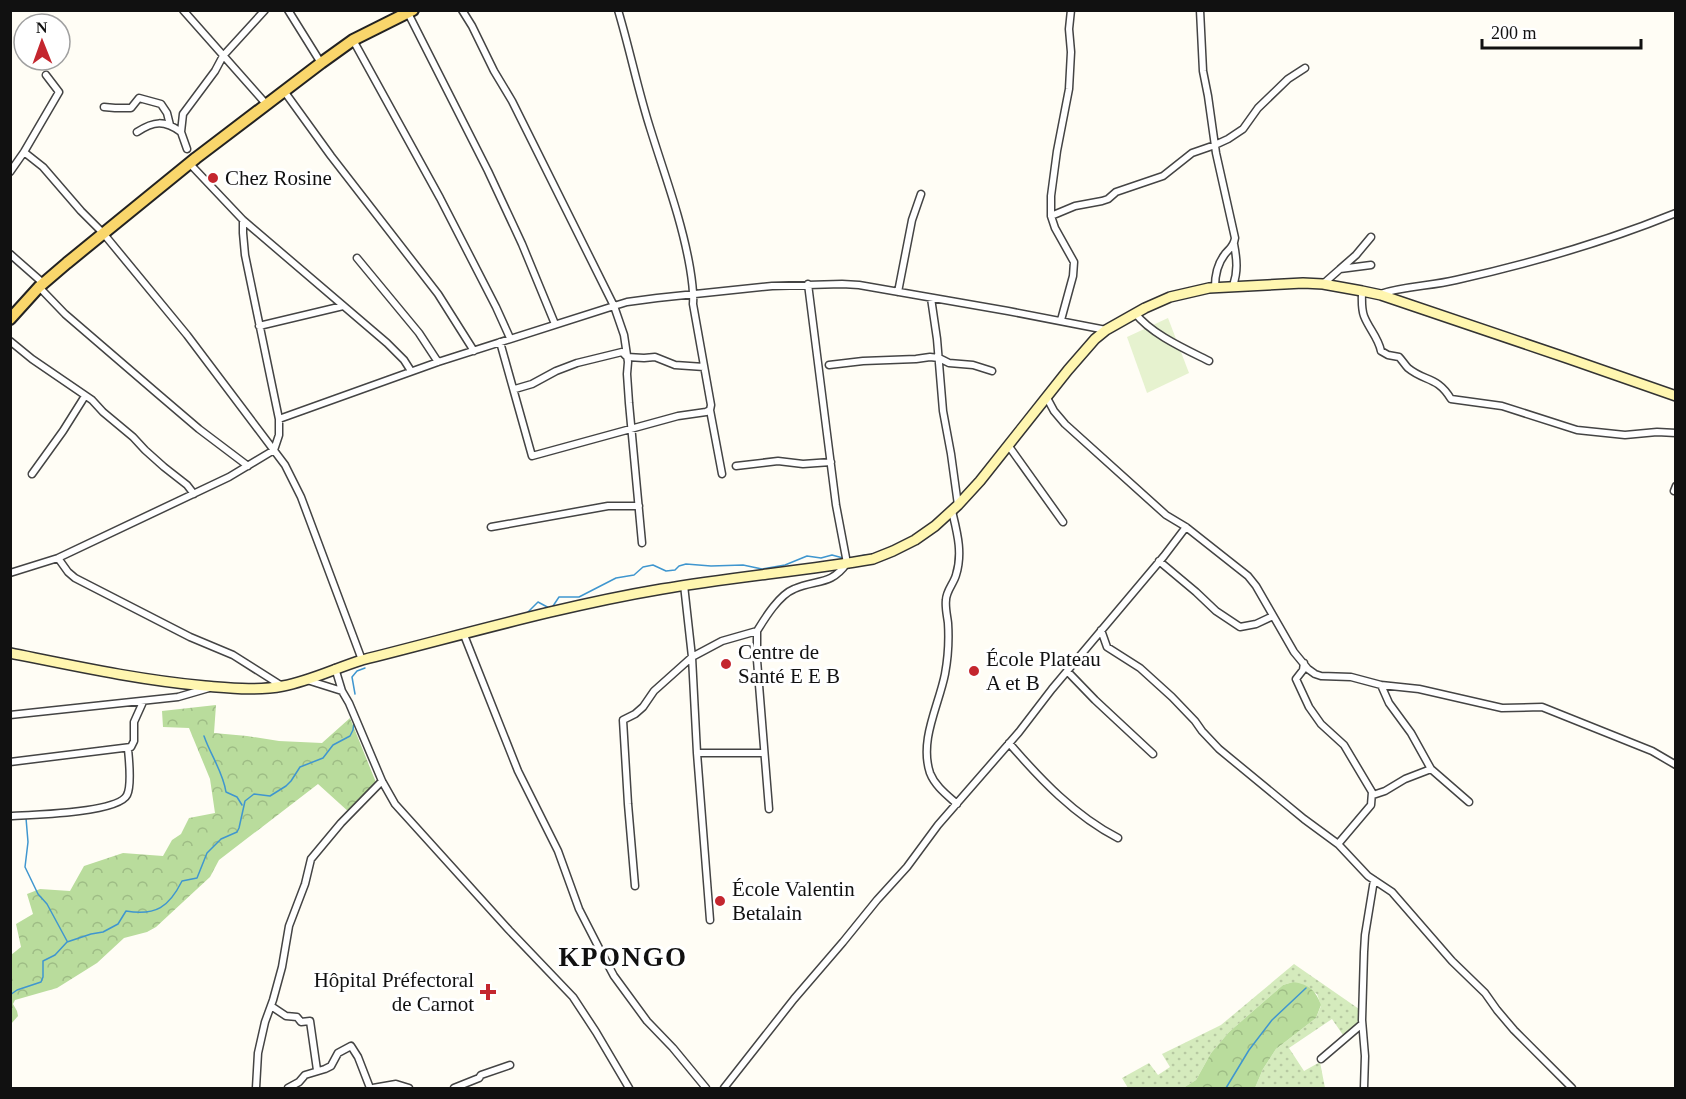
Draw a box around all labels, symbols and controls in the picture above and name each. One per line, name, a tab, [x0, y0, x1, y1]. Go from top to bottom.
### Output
north arrow	[12, 12, 72, 72]
scale bar	[1482, 12, 1641, 50]
text: N	[36, 19, 48, 36]
text: 200 m	[1491, 23, 1537, 43]
place label: Chez Rosine	[225, 166, 332, 190]
marker: Chez Rosine	[206, 171, 220, 185]
place label: Centre de Santé E E B	[738, 640, 840, 688]
place label: École Plateau A et B	[986, 647, 1101, 695]
marker: Centre de Santé E E B	[719, 657, 733, 671]
marker: École Plateau A et B	[967, 664, 981, 678]
place label: École Valentin Betalain	[732, 877, 855, 925]
marker: École Valentin Betalain	[713, 894, 727, 908]
district label: KPONGO	[559, 942, 688, 972]
place label: Hôpital Préfectoral de Carnot	[314, 968, 474, 1016]
marker: Hôpital Préfectoral de Carnot	[479, 983, 497, 1001]

